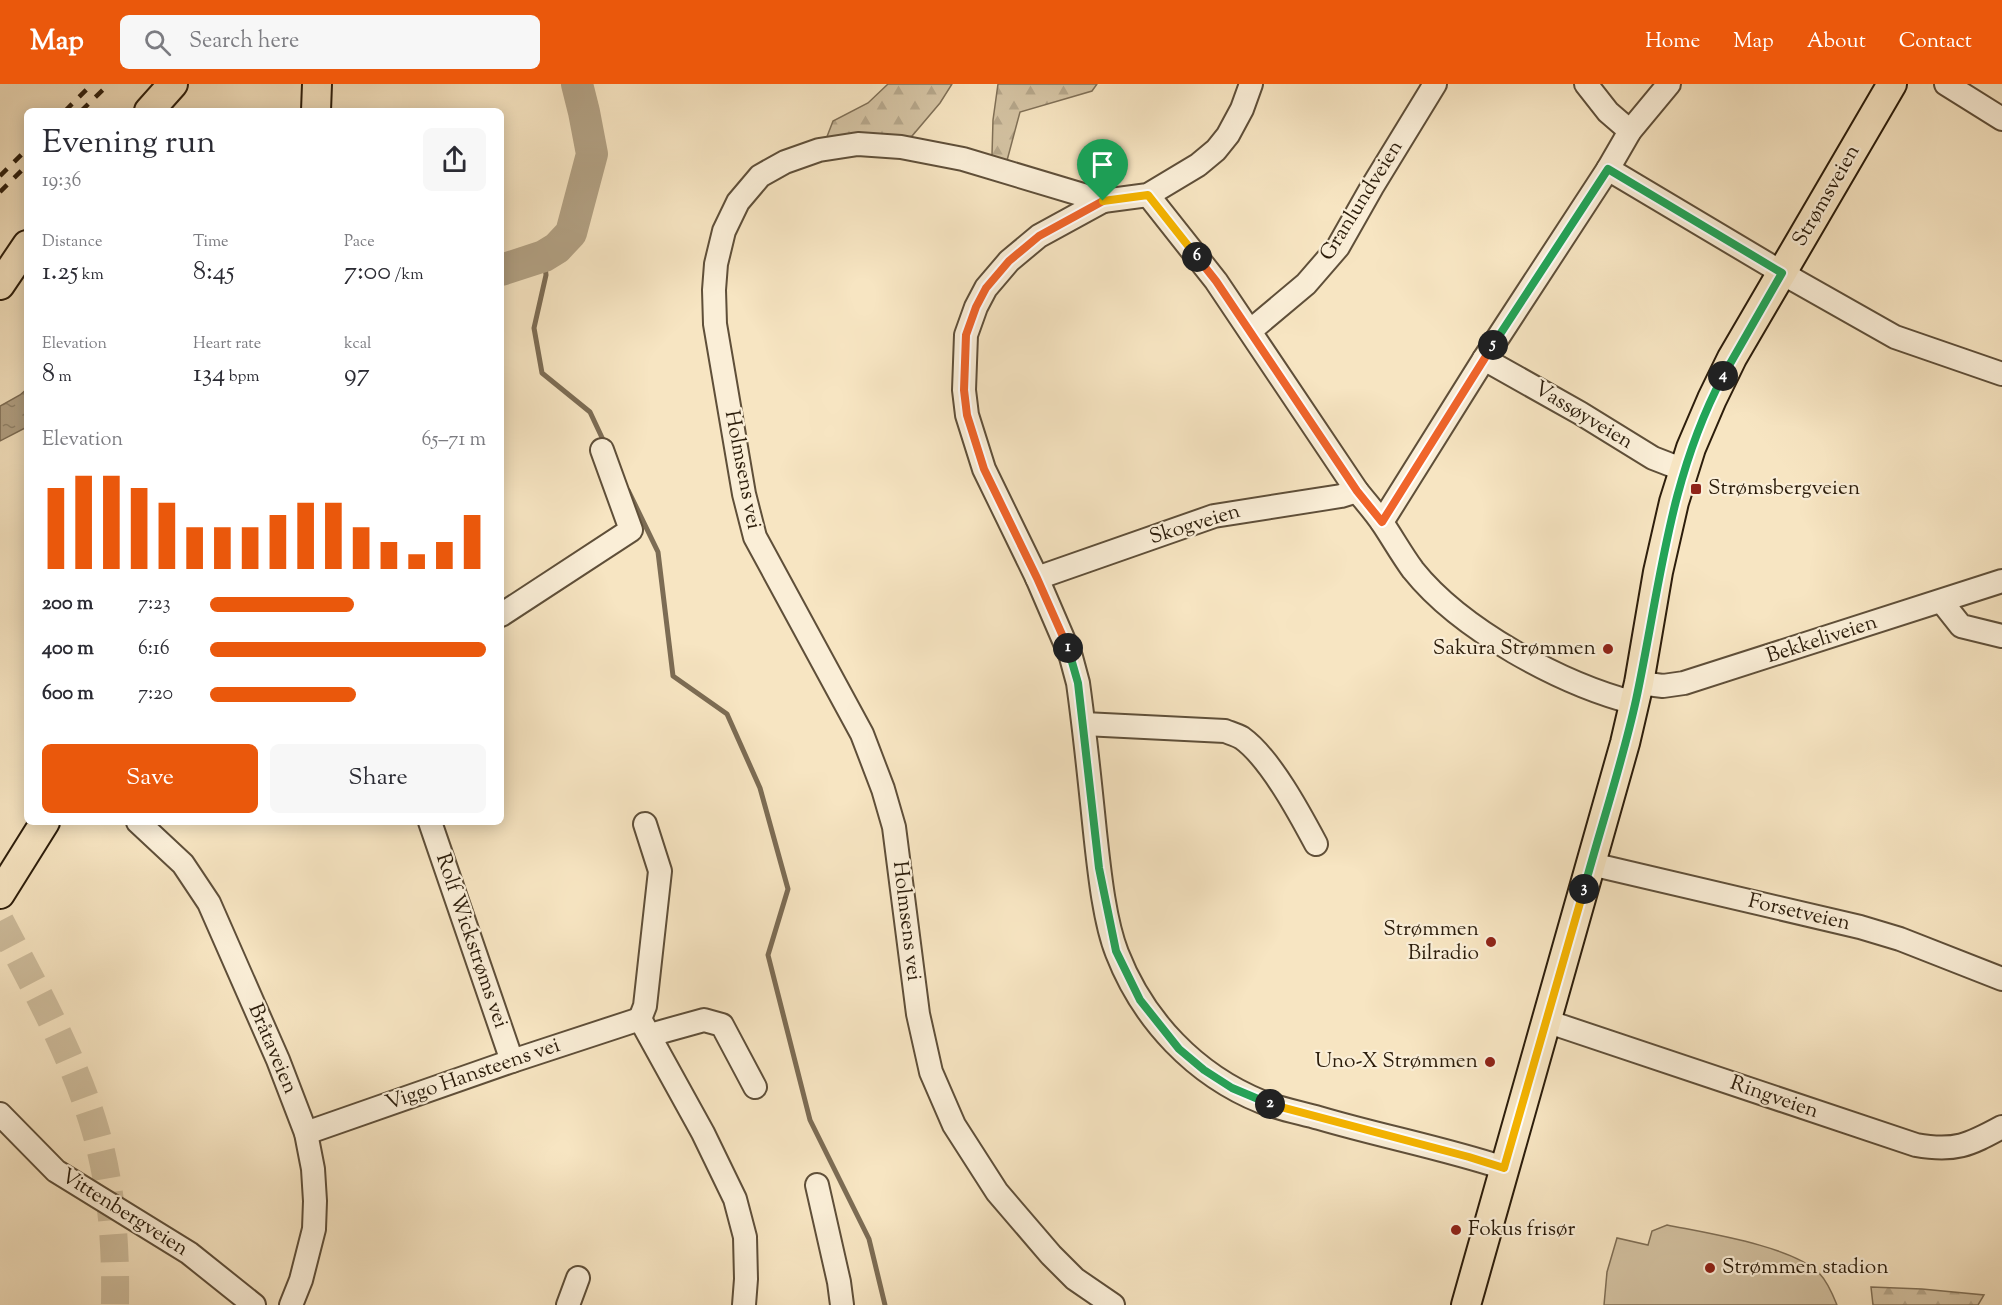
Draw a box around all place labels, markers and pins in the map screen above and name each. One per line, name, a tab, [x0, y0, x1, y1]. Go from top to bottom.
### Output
pin	[1077, 139, 1128, 201]
pin: 6	[1182, 242, 1212, 272]
pin: 5	[1478, 330, 1508, 360]
pin: 4	[1708, 361, 1738, 391]
place label: Strømsbergveien	[1708, 474, 1860, 504]
marker: Strømsbergveien	[1689, 482, 1703, 496]
pin: 1	[1053, 633, 1083, 663]
place label: Sakura Strømmen	[1433, 634, 1596, 664]
marker: Sakura Strømmen	[1601, 642, 1615, 656]
pin: 3	[1569, 874, 1599, 904]
place label: Strømmen Bilradio	[1383, 915, 1479, 969]
marker: Strømmen Bilradio	[1484, 935, 1498, 949]
place label: Uno-X Strømmen	[1315, 1047, 1478, 1077]
marker: Uno-X Strømmen	[1483, 1055, 1497, 1069]
pin: 2	[1255, 1089, 1285, 1119]
place label: Fokus frisør	[1468, 1215, 1575, 1245]
marker: Fokus frisør	[1449, 1223, 1463, 1237]
place label: Strømmen stadion	[1722, 1253, 1889, 1283]
marker: Strømmen stadion	[1703, 1261, 1717, 1275]

